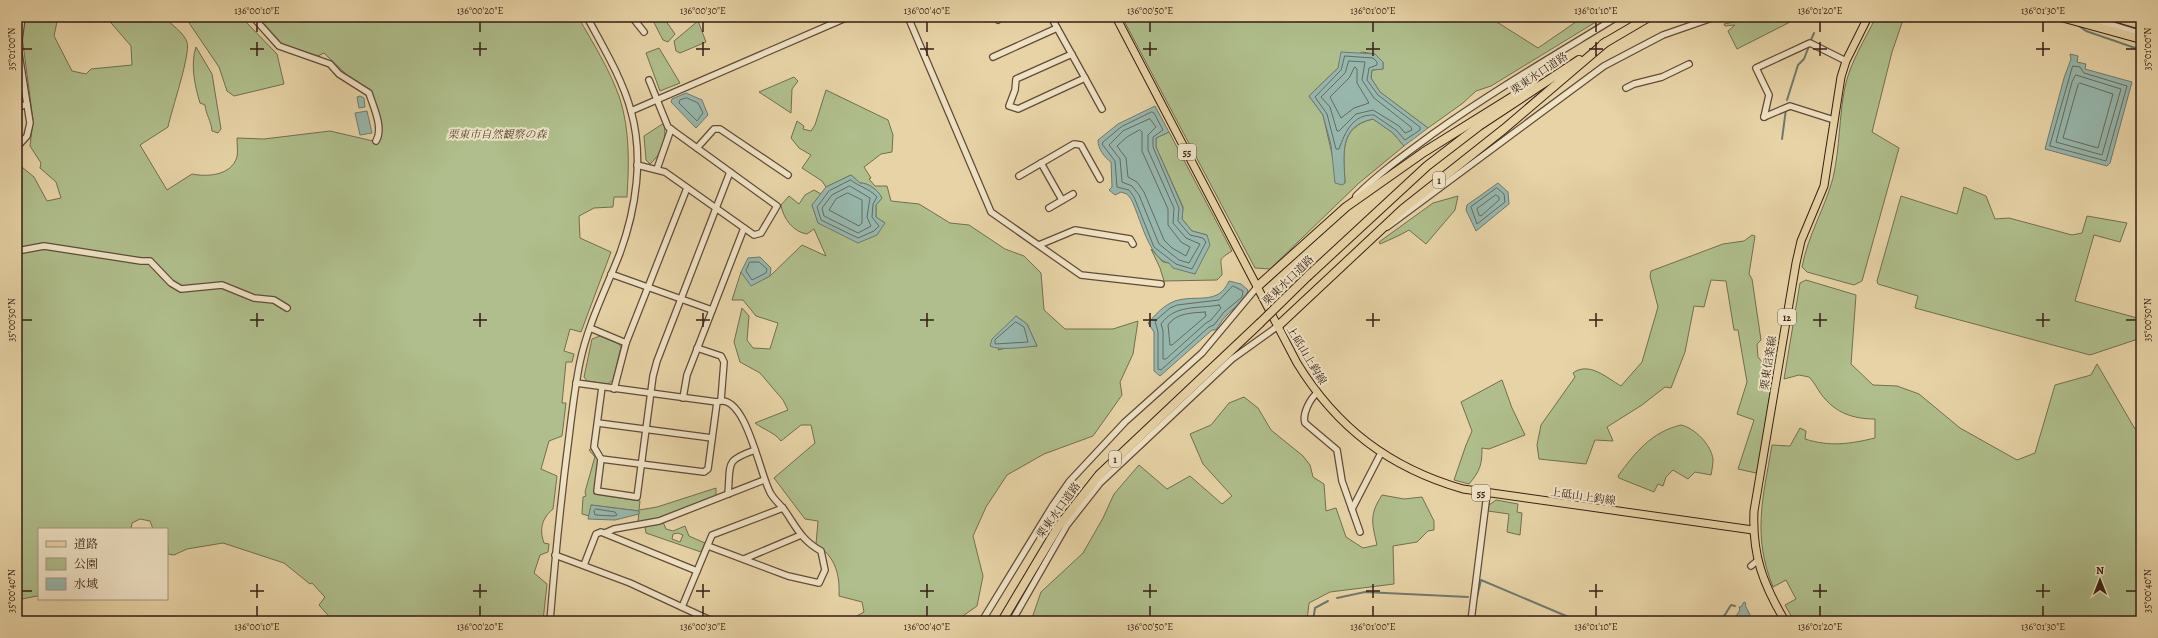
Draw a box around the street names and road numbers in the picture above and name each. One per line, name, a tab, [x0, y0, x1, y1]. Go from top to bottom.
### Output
street label: 栗東水口道路	[1508, 49, 1571, 98]
road number: 55	[1178, 144, 1196, 160]
road number: 1	[1433, 172, 1445, 188]
street label: 栗東水口道路	[1259, 252, 1317, 309]
road number: 12	[1778, 309, 1796, 325]
street label: 上砥山上鈎線	[1283, 323, 1330, 387]
street label: 栗東信楽線	[1757, 335, 1780, 391]
road number: 1	[1109, 451, 1121, 467]
street label: 栗東水口道路	[1033, 479, 1084, 541]
street label: 上砥山上鈎線	[1549, 484, 1617, 509]
road number: 55	[1472, 485, 1490, 501]

